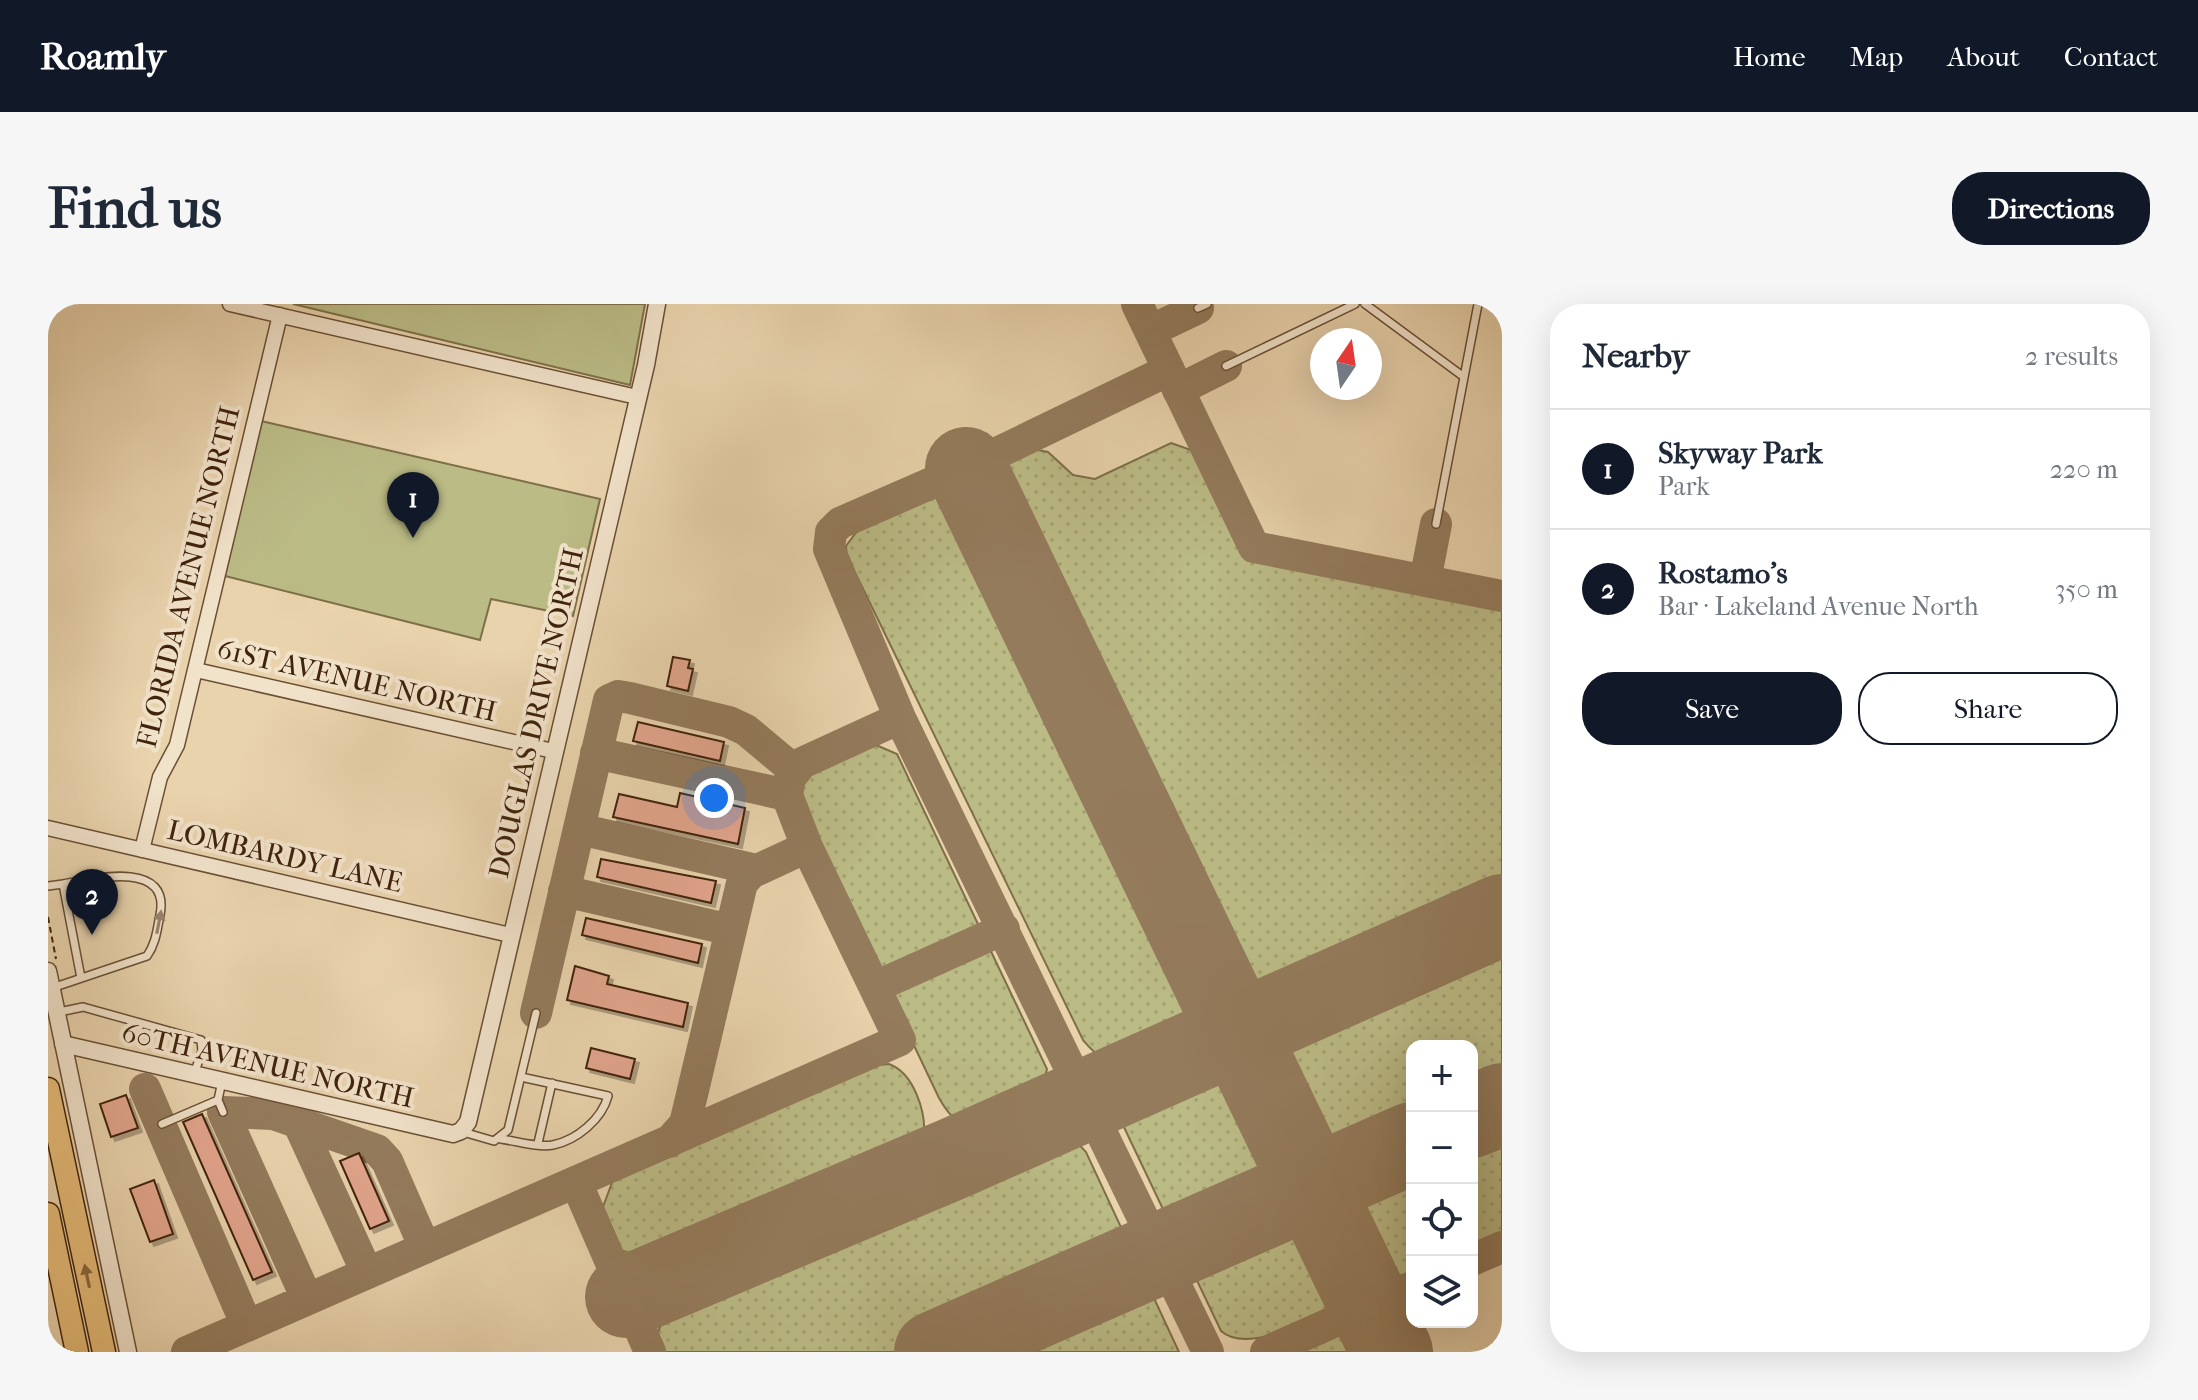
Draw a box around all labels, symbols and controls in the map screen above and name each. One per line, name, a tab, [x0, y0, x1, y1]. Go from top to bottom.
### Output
text: Roamly	[40, 34, 166, 79]
text: Home	[1733, 40, 1806, 73]
text: Map	[1850, 40, 1903, 73]
text: About	[1947, 40, 2020, 73]
text: Contact	[2064, 40, 2158, 73]
button: Directions	[1952, 172, 2150, 245]
text: Find us	[48, 176, 222, 241]
north arrow	[1310, 328, 1382, 400]
text: Nearby	[1582, 336, 1689, 376]
text: 2 results	[2025, 341, 2118, 372]
street label: FLORIDA AVENUE NORTH	[130, 403, 246, 751]
text: Skyway Park	[1658, 436, 1822, 471]
text: 1	[1603, 454, 1613, 485]
text: 220 m	[2050, 454, 2118, 485]
text: Park	[1658, 471, 1710, 502]
pin: 1	[387, 472, 439, 538]
street label: DOUGLAS DRIVE NORTH	[482, 545, 590, 881]
text: Rostamo's	[1658, 556, 1788, 591]
text: 2	[1601, 574, 1615, 605]
text: 350 m	[2055, 574, 2118, 605]
text: Bar · Lakeland Avenue North	[1658, 591, 1979, 622]
street label: 61ST AVENUE NORTH	[214, 632, 500, 728]
button: Save	[1582, 672, 1842, 745]
button: Share	[1858, 672, 2118, 745]
your location	[694, 778, 734, 818]
street label: LOMBARDY LANE	[164, 813, 406, 899]
pin: 2	[66, 869, 118, 935]
one-way arrow	[153, 909, 166, 934]
street label: 60TH AVENUE NORTH	[119, 1015, 417, 1115]
map controls	[1406, 1040, 1478, 1328]
button: +	[1406, 1040, 1478, 1112]
button: −	[1406, 1112, 1478, 1184]
button: locate	[1406, 1184, 1478, 1256]
button: layers	[1406, 1256, 1478, 1328]
one-way arrow	[81, 1263, 93, 1288]

